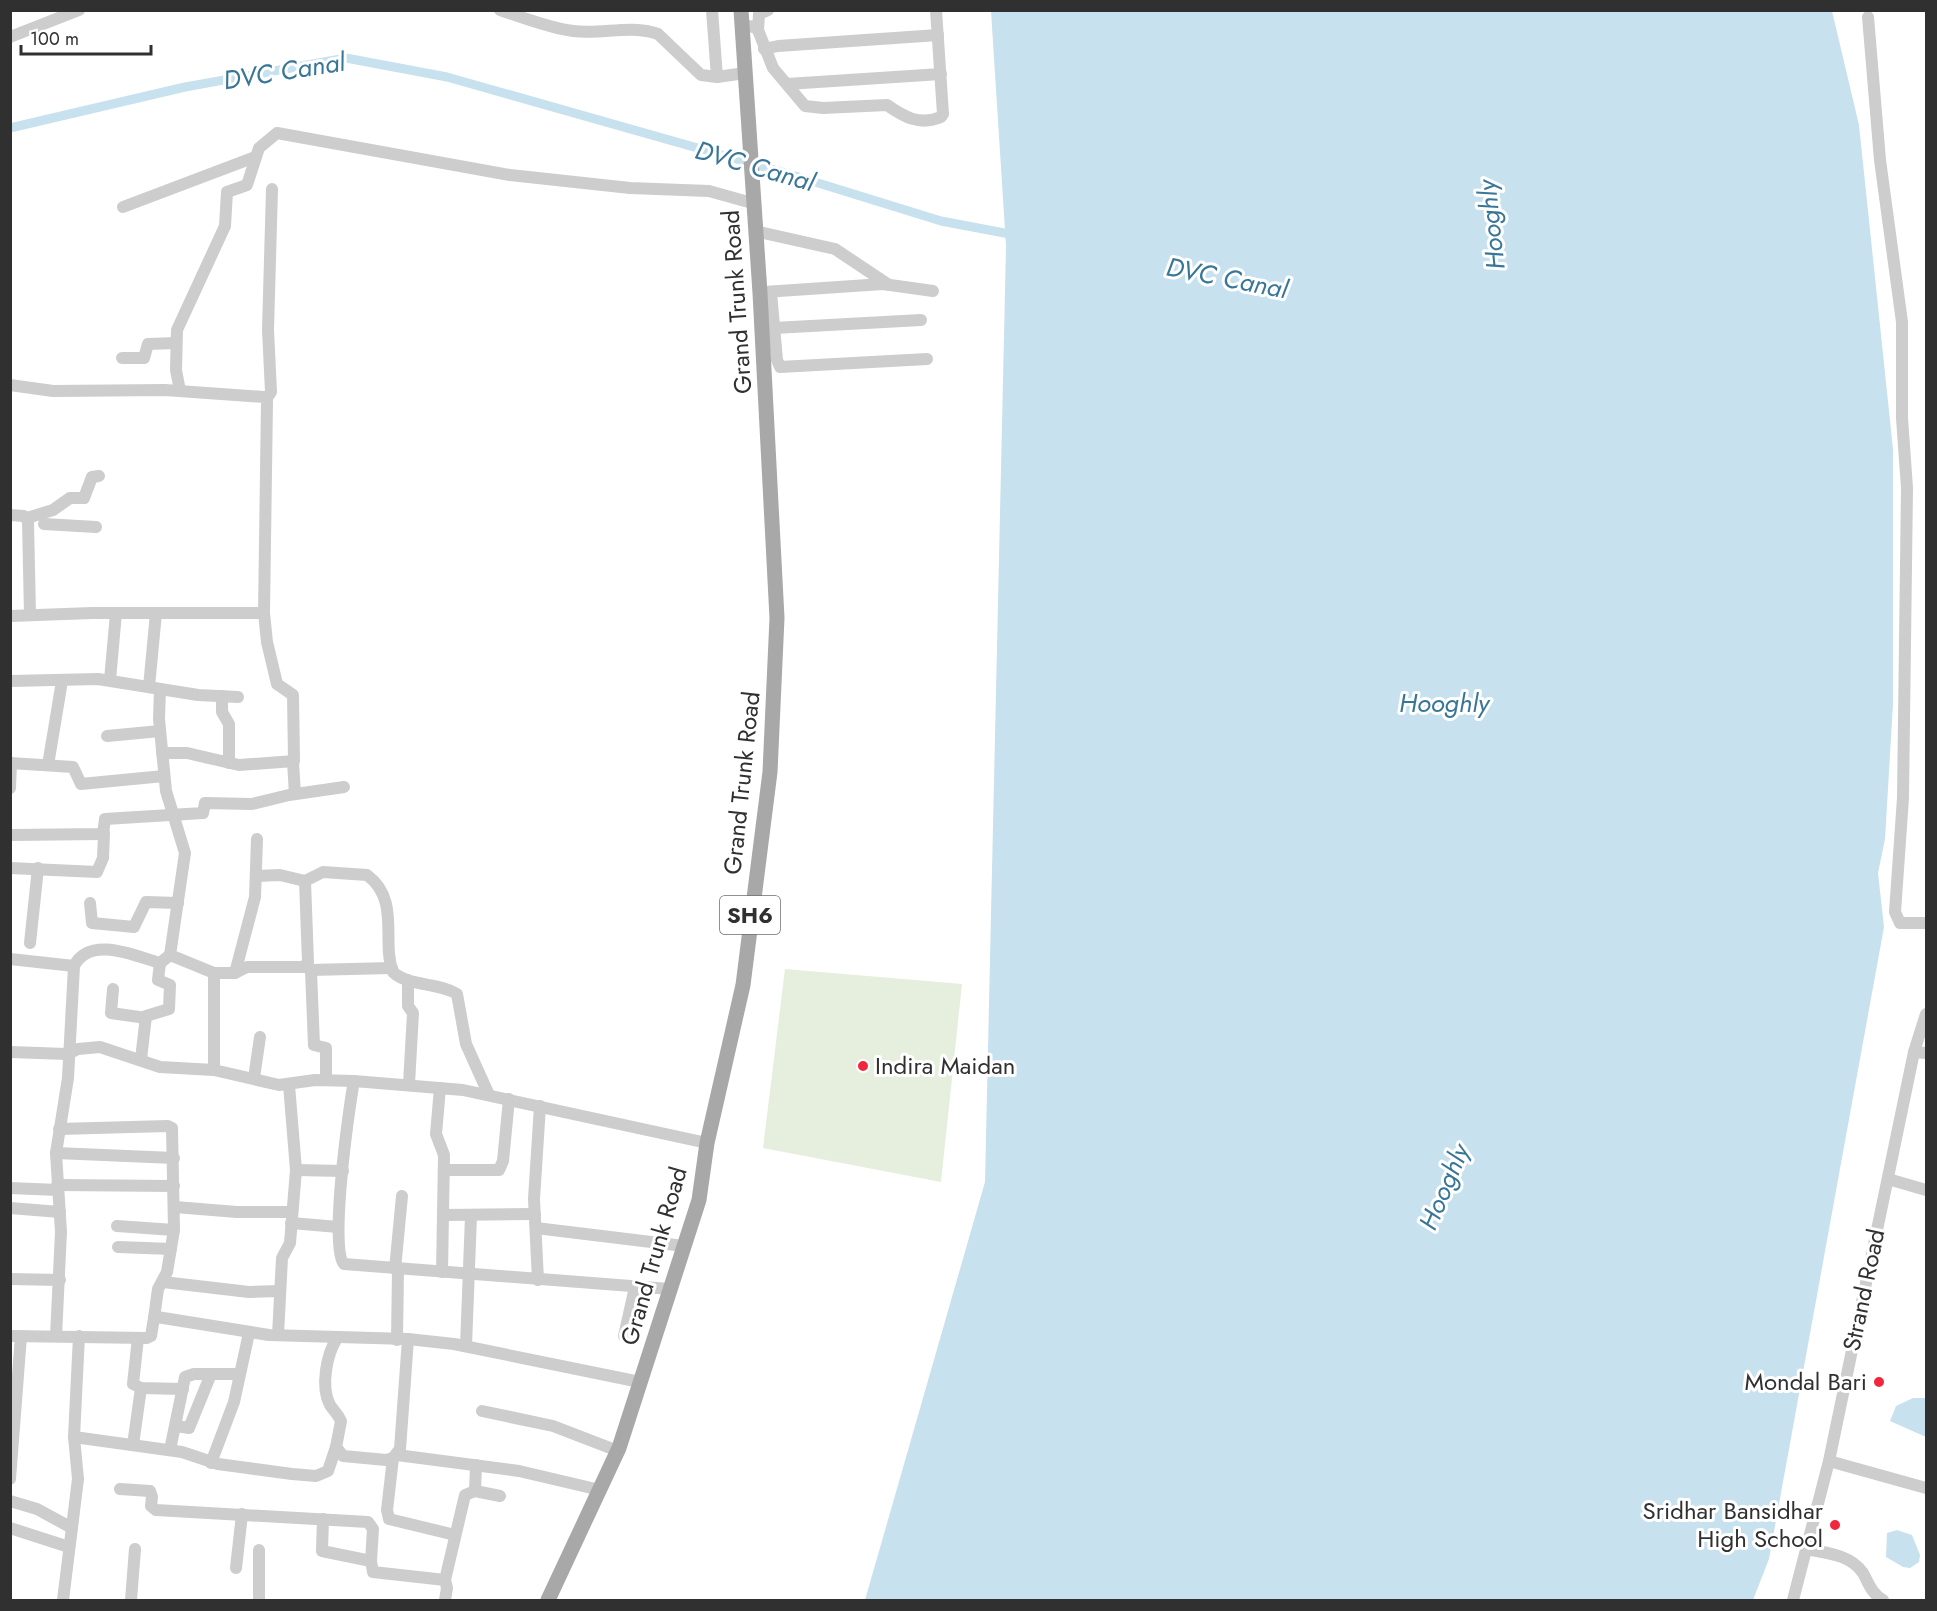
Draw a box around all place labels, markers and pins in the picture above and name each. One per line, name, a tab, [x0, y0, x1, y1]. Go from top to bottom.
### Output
place label: Indira Maidan	[875, 1048, 1015, 1083]
marker: Indira Maidan	[856, 1059, 870, 1073]
place label: Mondal Bari	[1745, 1364, 1867, 1399]
marker: Mondal Bari	[1872, 1375, 1886, 1389]
place label: Sridhar Bansidhar High School	[1643, 1493, 1824, 1556]
marker: Sridhar Bansidhar High School	[1828, 1518, 1842, 1532]

